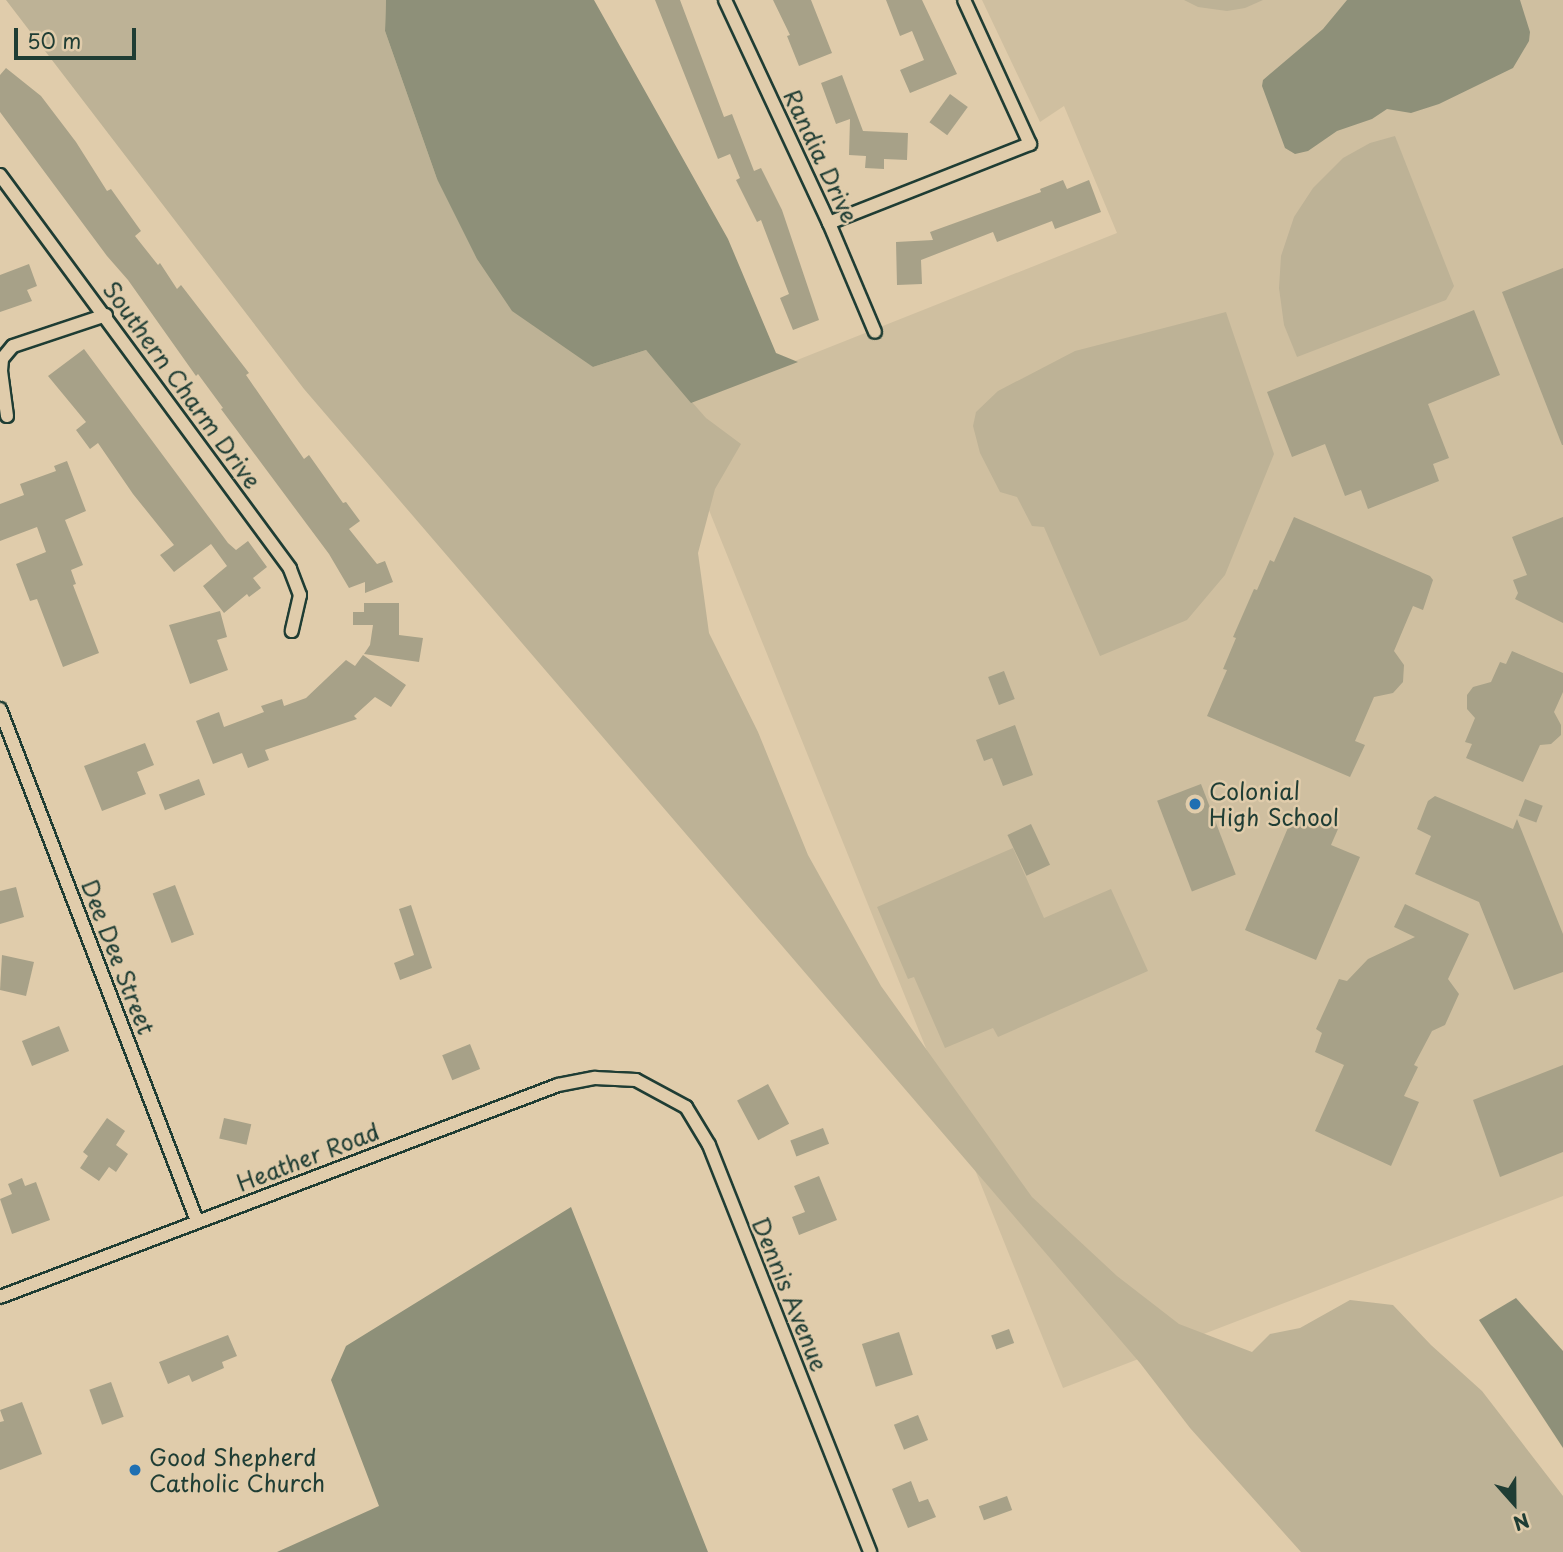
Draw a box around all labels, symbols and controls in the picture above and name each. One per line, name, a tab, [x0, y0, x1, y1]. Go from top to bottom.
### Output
scale bar	[18, 14, 140, 58]
text: 50 m	[27, 24, 81, 56]
street label: Randia Drive	[778, 85, 864, 227]
street label: Southern Charm Drive	[97, 275, 267, 495]
place label: Colonial High School	[1209, 777, 1340, 831]
marker: Colonial High School	[1187, 796, 1203, 812]
street label: Dee Dee Street	[75, 873, 161, 1041]
street label: Heather Road	[232, 1117, 384, 1197]
street label: Dennis Avenue	[747, 1214, 833, 1374]
place label: Good Shepherd Catholic Church	[149, 1443, 326, 1497]
marker: Good Shepherd Catholic Church	[127, 1462, 143, 1478]
north arrow	[1479, 1468, 1549, 1538]
text: N	[1509, 1507, 1534, 1538]

